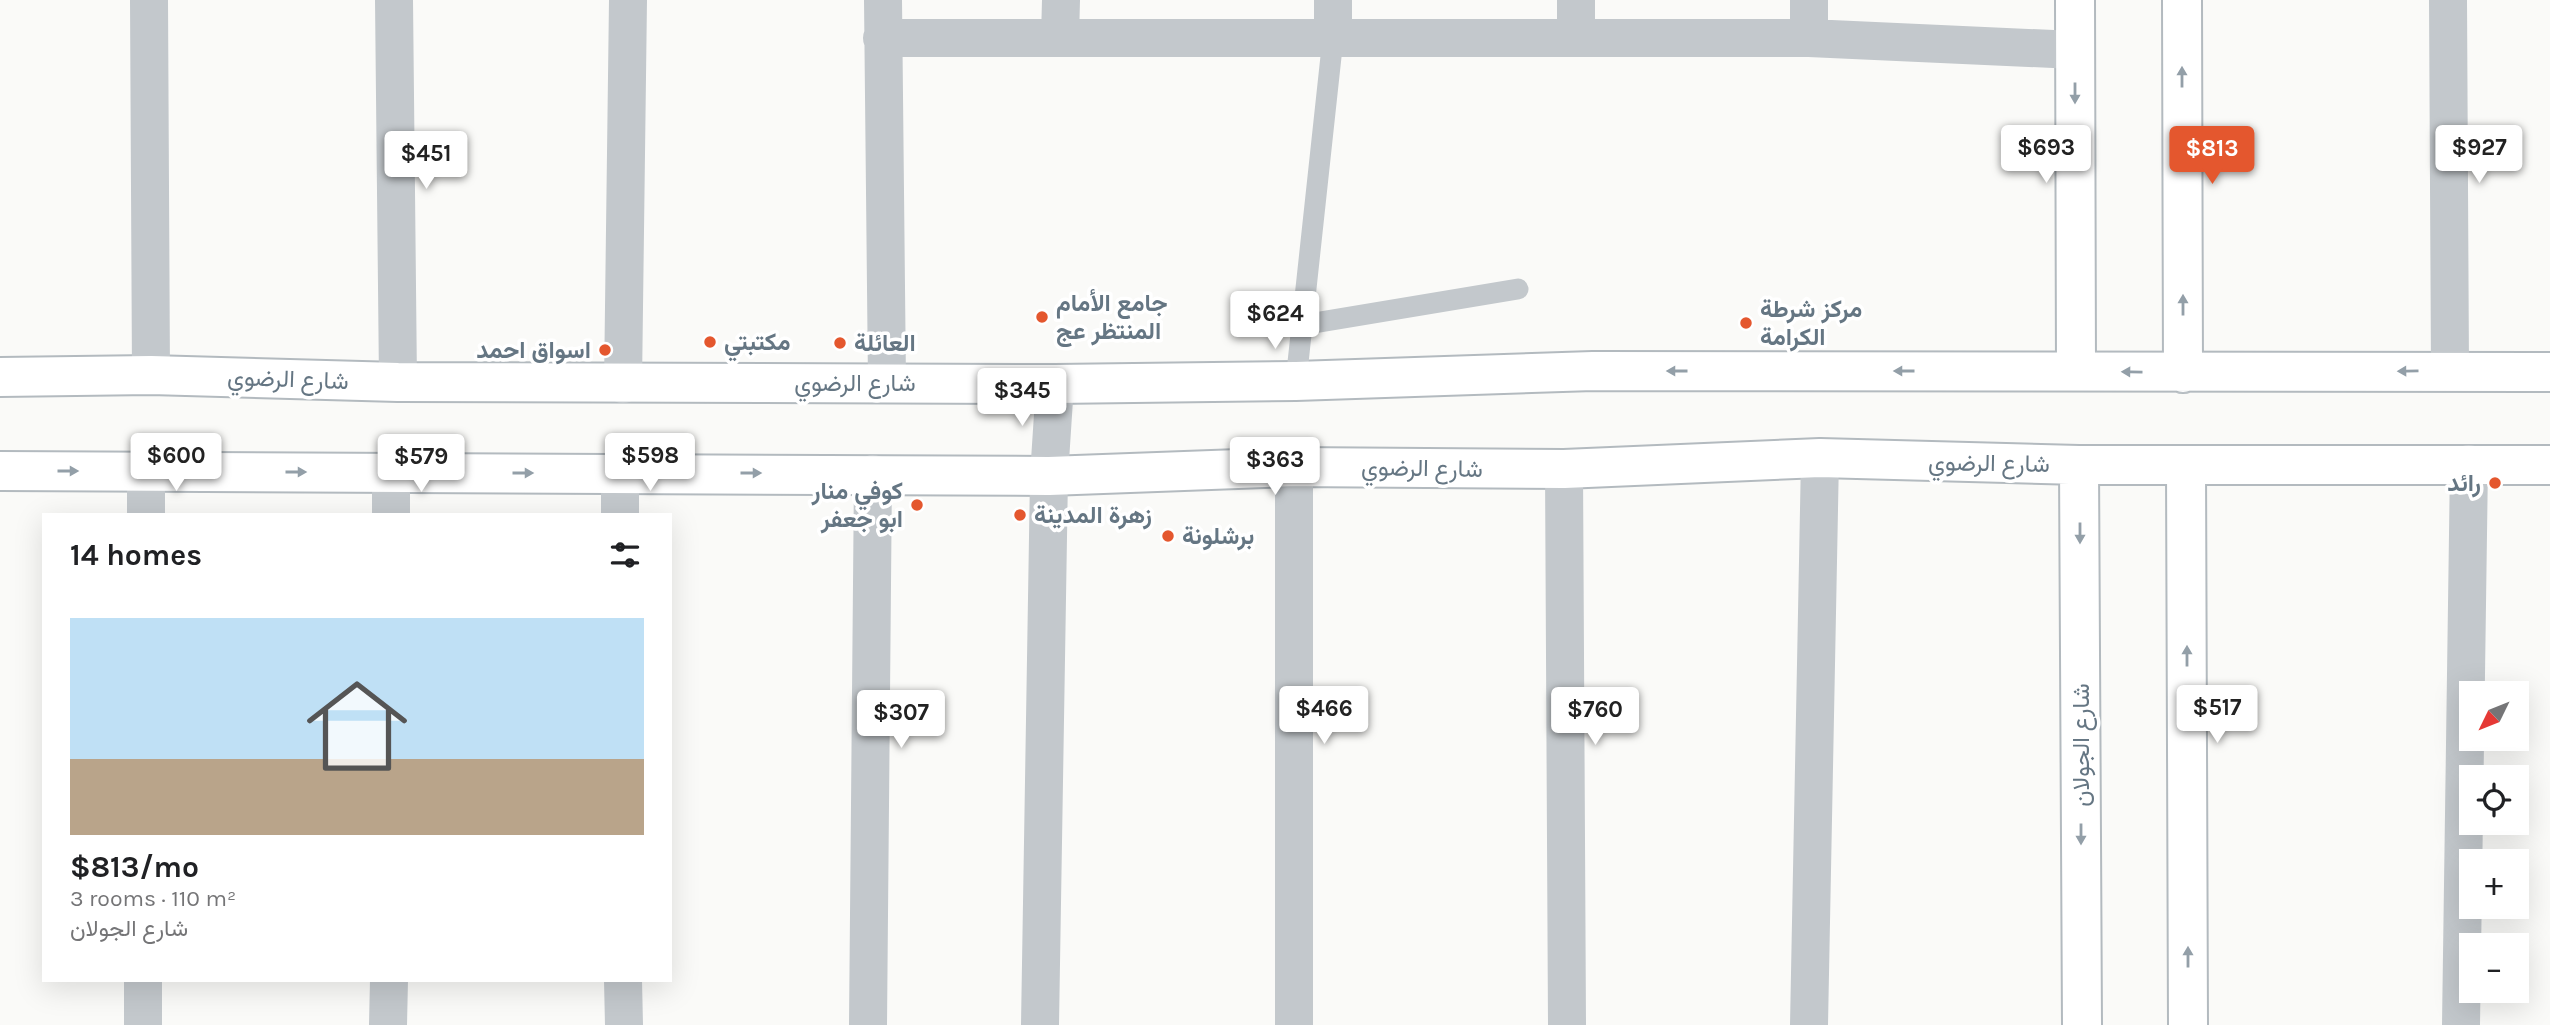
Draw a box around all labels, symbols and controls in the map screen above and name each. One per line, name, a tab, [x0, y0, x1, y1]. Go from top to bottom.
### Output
one-way arrow	[2176, 66, 2188, 88]
one-way arrow	[2069, 82, 2081, 104]
pin: $693	[2005, 125, 2087, 185]
pin: $927	[2438, 125, 2520, 185]
pin: $813	[2171, 127, 2253, 186]
pin: $451	[385, 132, 467, 191]
text: $693	[2017, 134, 2075, 161]
text: $927	[2451, 134, 2507, 161]
text: $813	[2185, 135, 2239, 162]
text: $451	[400, 140, 452, 167]
place label: جامع الأمام المنتظر عج	[1056, 288, 1167, 348]
pin: $624	[1234, 292, 1316, 351]
one-way arrow	[2177, 293, 2189, 315]
place label: مركز شرطة الكرامة	[1760, 295, 1862, 352]
text: $624	[1246, 300, 1304, 327]
marker: جامع الأمام المنتظر عج	[1034, 309, 1050, 325]
marker: مركز شرطة الكرامة	[1738, 315, 1754, 331]
place label: مكتبتي	[724, 328, 791, 362]
place label: العائلة	[854, 329, 916, 357]
marker: مكتبتي	[702, 334, 718, 350]
marker: العائلة	[832, 335, 848, 351]
place label: اسواق احمد	[476, 336, 591, 365]
marker: اسواق احمد	[597, 342, 613, 358]
street label: شارع الرضوي	[227, 363, 349, 400]
one-way arrow	[1666, 365, 1688, 377]
one-way arrow	[1893, 365, 1915, 377]
one-way arrow	[2397, 365, 2419, 377]
one-way arrow	[2121, 366, 2143, 377]
pin: $345	[981, 368, 1063, 428]
street label: شارع الرضوي	[794, 369, 916, 402]
text: $345	[993, 377, 1051, 404]
pin: $600	[135, 434, 217, 493]
pin: $579	[380, 434, 462, 494]
pin: $598	[609, 434, 691, 493]
pin: $363	[1234, 438, 1316, 497]
text: $600	[147, 442, 205, 469]
text: $598	[621, 442, 679, 469]
text: $579	[394, 443, 448, 470]
text: $363	[1246, 446, 1304, 473]
street label: شارع الرضوي	[1928, 448, 2050, 483]
street label: شارع الرضوي	[1361, 453, 1483, 488]
one-way arrow	[57, 465, 79, 477]
one-way arrow	[285, 466, 307, 478]
one-way arrow	[512, 467, 534, 478]
one-way arrow	[740, 468, 762, 479]
place label: رائد	[2447, 469, 2481, 498]
marker: رائد	[2487, 475, 2503, 491]
place label: كوفي منار ابو جعفر	[811, 477, 903, 534]
marker: كوفي منار ابو جعفر	[909, 497, 925, 513]
place label: زهرة المدينة	[1034, 501, 1152, 530]
marker: زهرة المدينة	[1012, 507, 1028, 523]
place label: برشلونة	[1182, 522, 1254, 551]
one-way arrow	[2074, 523, 2085, 545]
marker: برشلونة	[1160, 528, 1176, 544]
icon: filters	[606, 536, 644, 574]
text: 14 homes	[70, 537, 202, 573]
one-way arrow	[2181, 645, 2193, 667]
icon: home	[294, 663, 420, 789]
north arrow	[2459, 681, 2529, 751]
map controls	[2459, 681, 2529, 1003]
street label: شارع الجولان	[2067, 683, 2097, 807]
pin: $466	[1283, 686, 1365, 746]
pin: $517	[2176, 686, 2258, 745]
pin: $760	[1554, 688, 1636, 747]
pin: $307	[860, 690, 942, 750]
text: $517	[2193, 694, 2241, 721]
text: $466	[1295, 695, 1353, 722]
text: $760	[1567, 696, 1623, 723]
text: $307	[873, 699, 929, 726]
button: locate	[2459, 765, 2529, 835]
one-way arrow	[2075, 824, 2087, 846]
text: $813/mo	[70, 849, 199, 885]
button: +	[2459, 849, 2529, 919]
text: 3 rooms · 110 m²	[70, 885, 236, 912]
text: شارع الجولان	[70, 915, 188, 942]
button: −	[2459, 933, 2529, 1003]
one-way arrow	[2182, 946, 2194, 968]

